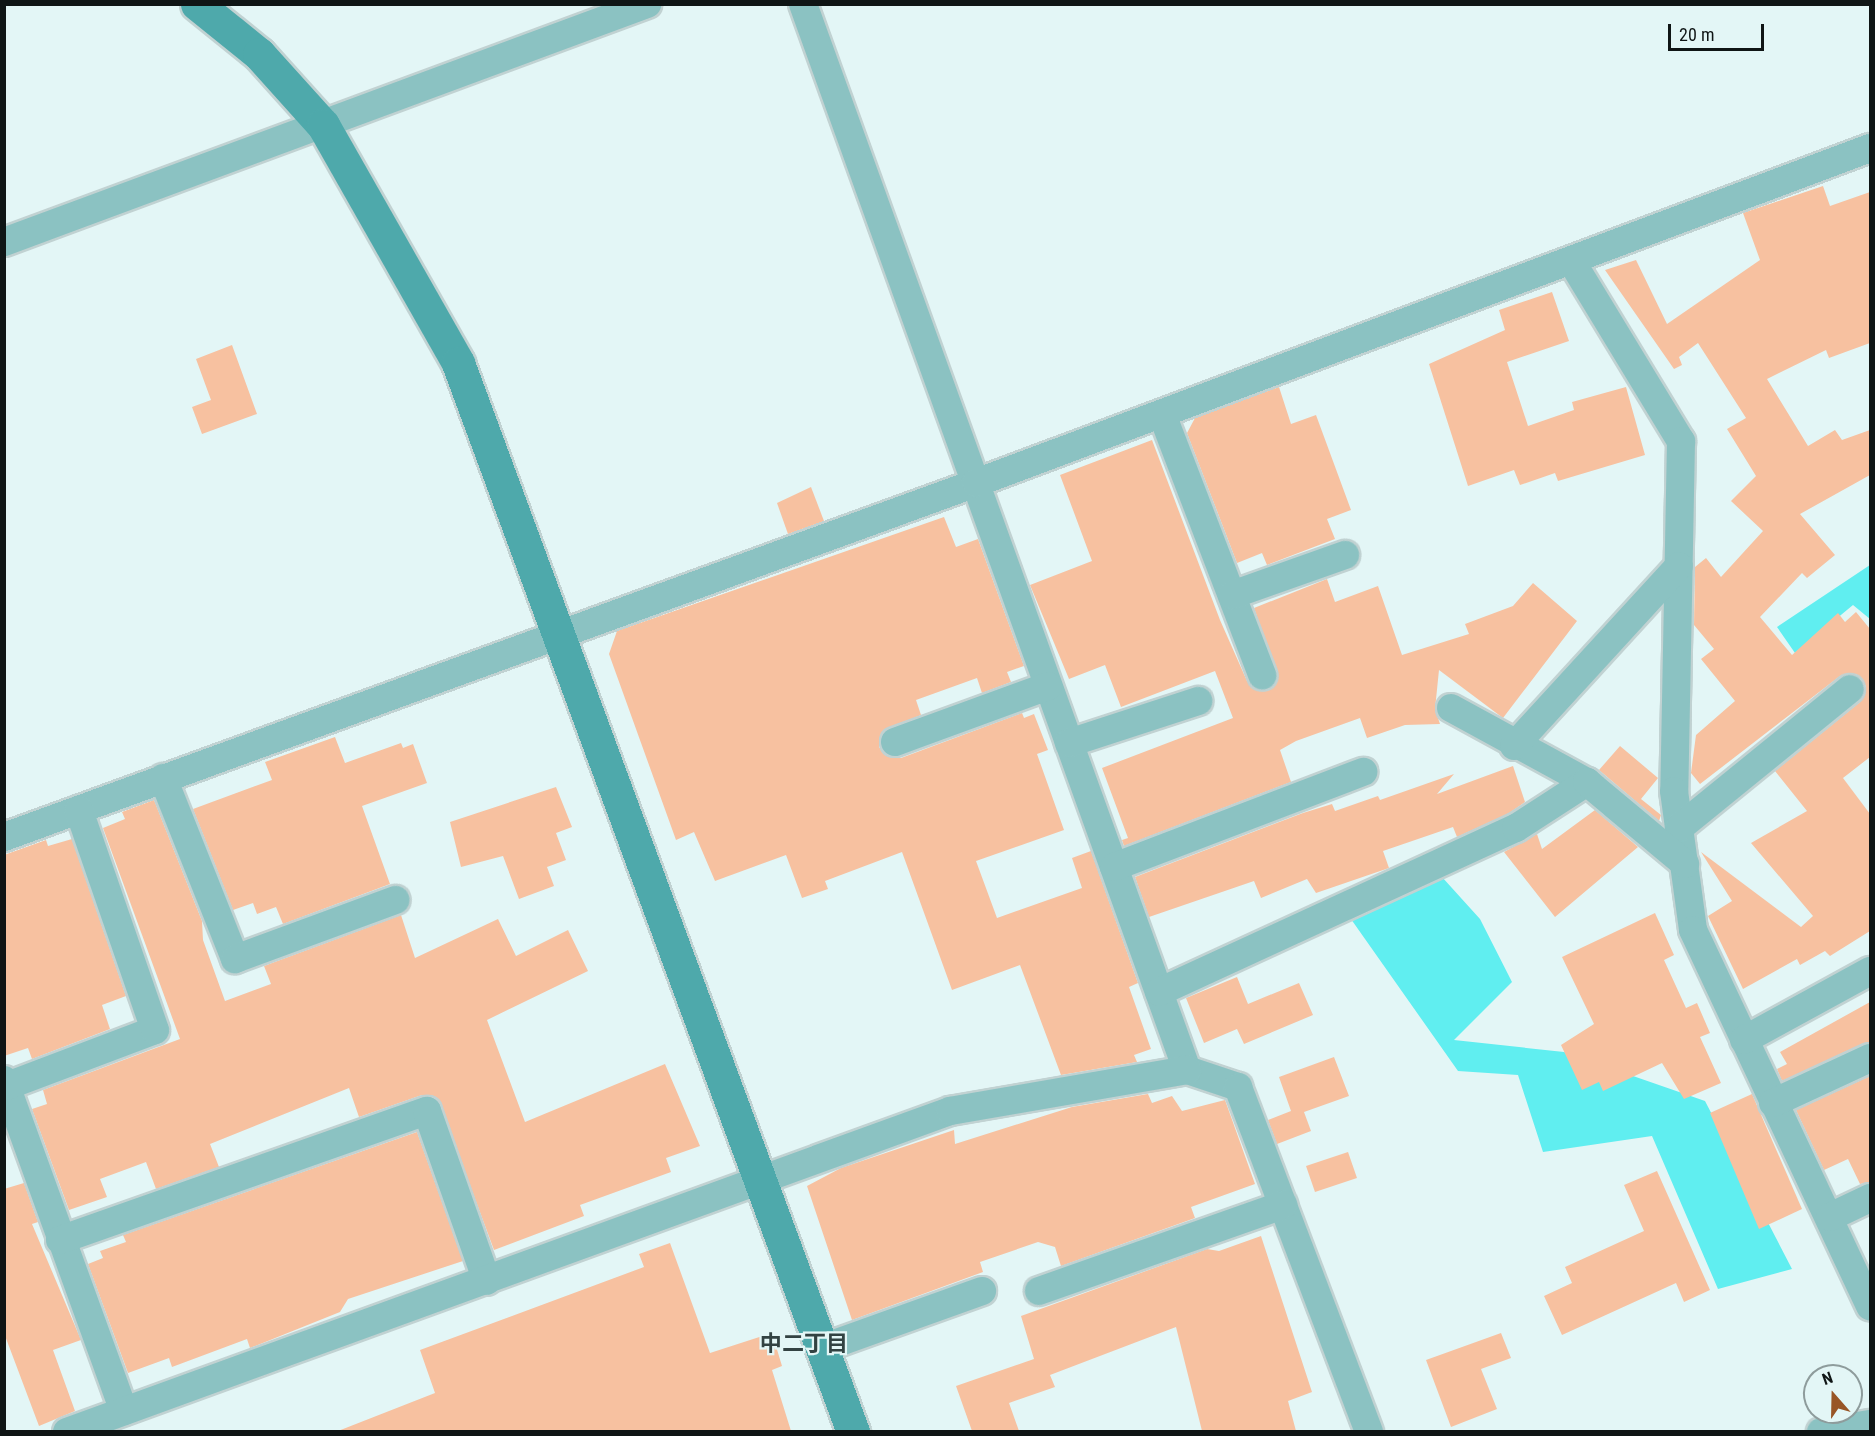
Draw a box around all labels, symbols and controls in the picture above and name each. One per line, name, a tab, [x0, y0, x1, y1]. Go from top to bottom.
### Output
scale bar	[1671, 12, 1767, 50]
text: 20 m	[1679, 24, 1714, 45]
district label: 中二丁目	[760, 1331, 848, 1357]
north arrow	[1803, 1364, 1863, 1424]
text: N	[1819, 1368, 1835, 1389]

